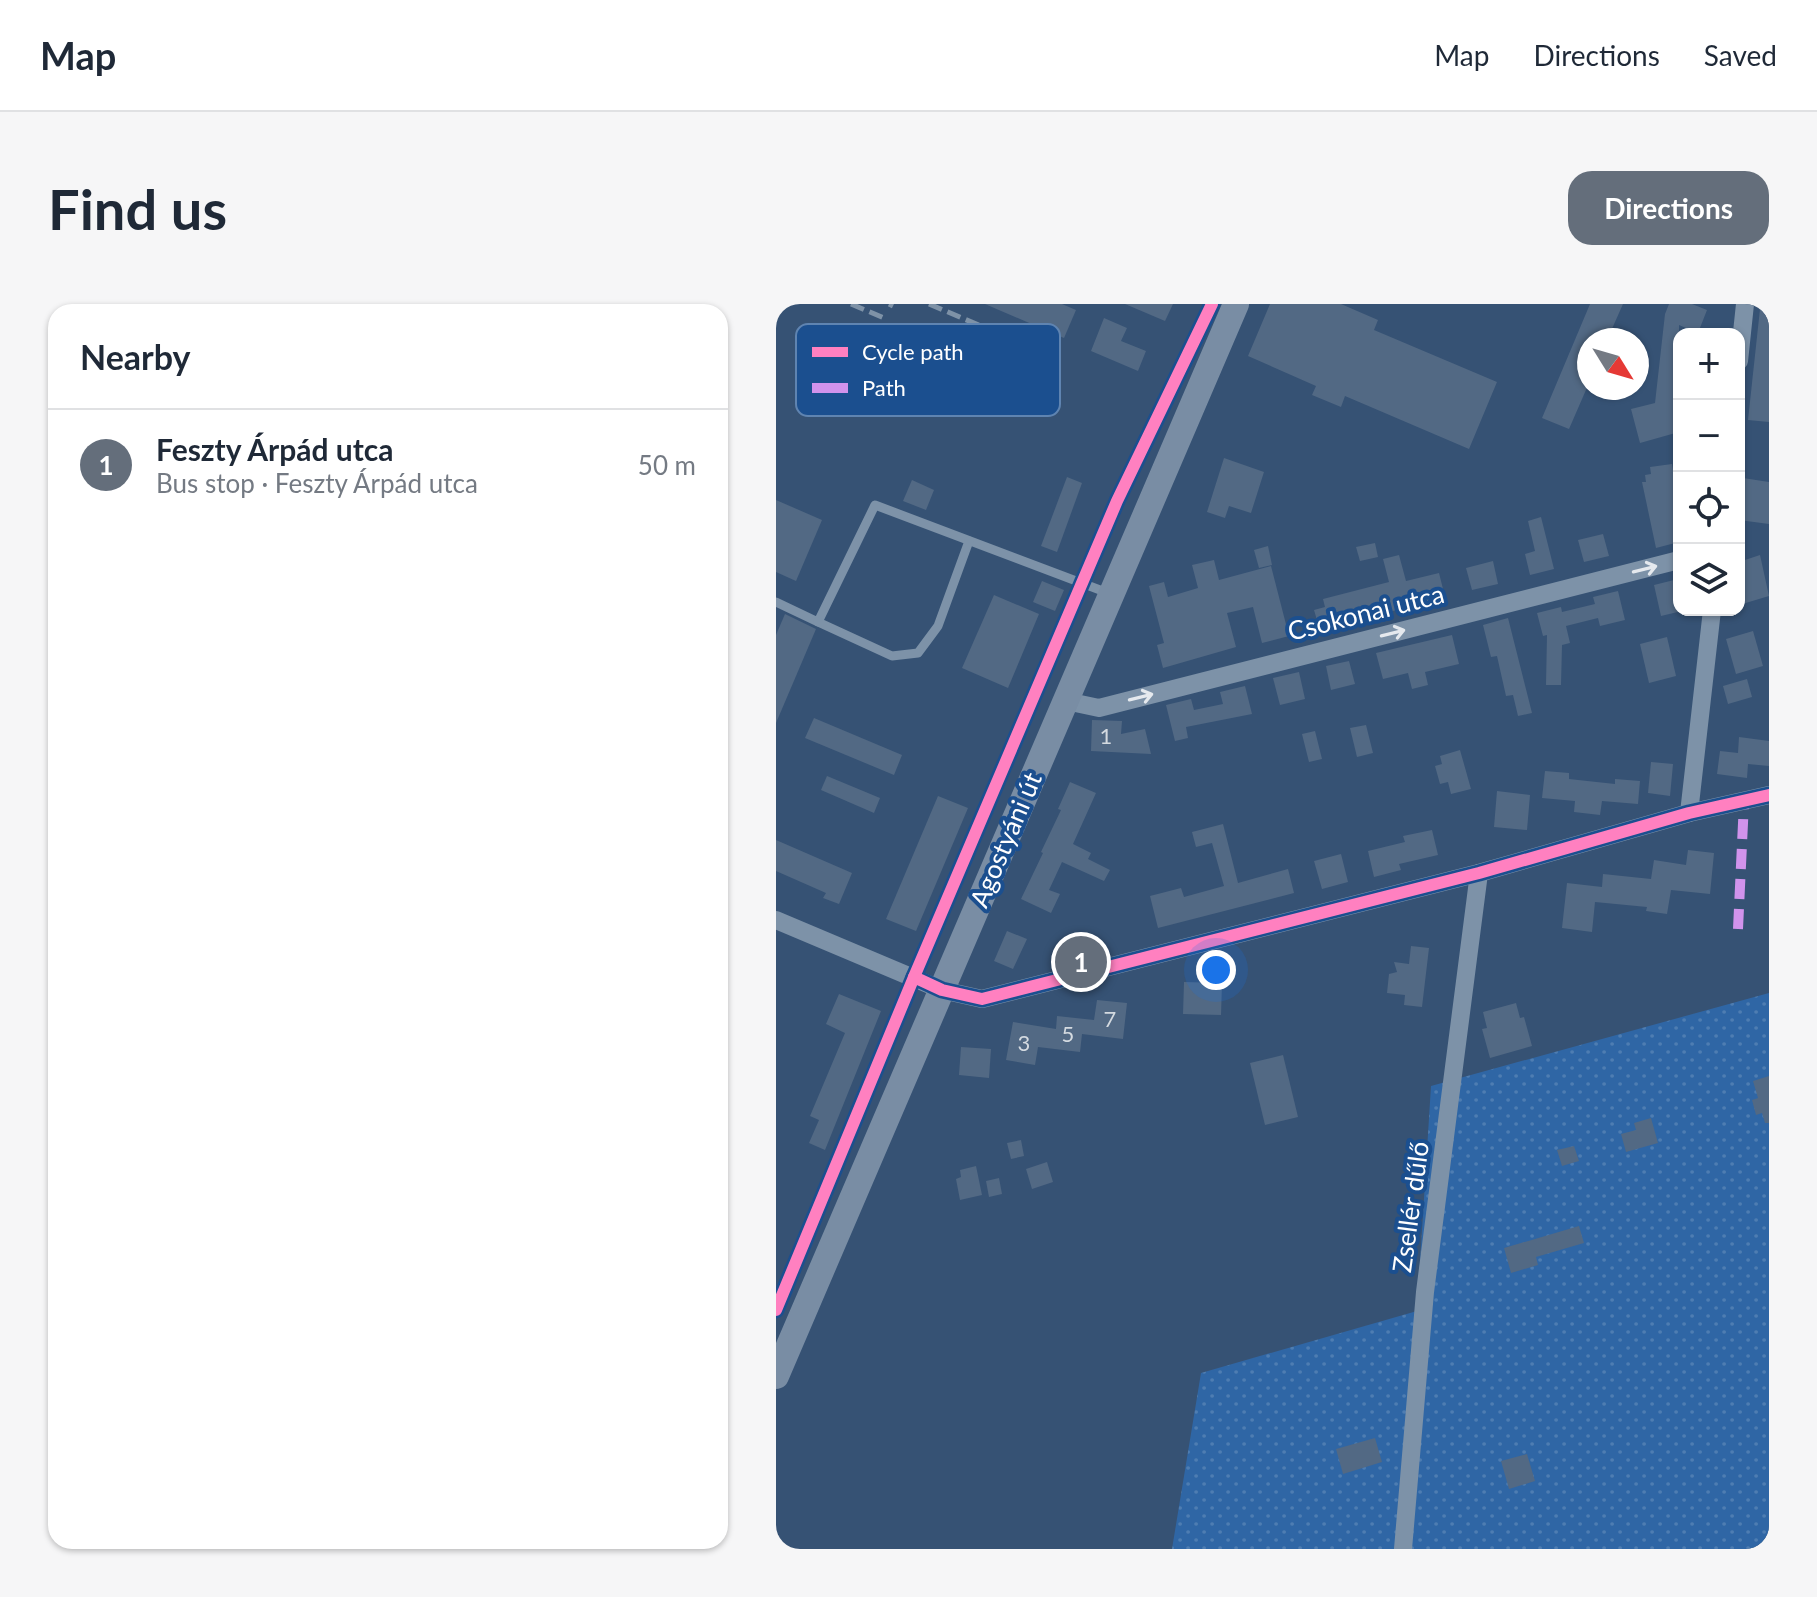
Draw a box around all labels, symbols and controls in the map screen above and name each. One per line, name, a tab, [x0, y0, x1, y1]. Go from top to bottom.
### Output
text: Map	[40, 32, 116, 78]
text: Map	[1434, 38, 1489, 72]
text: Directions	[1533, 38, 1660, 72]
text: Saved	[1704, 38, 1777, 72]
button: Directions	[1568, 171, 1769, 245]
text: Find us	[48, 175, 227, 242]
legend	[796, 324, 1060, 416]
north arrow	[1577, 328, 1649, 400]
map controls	[1673, 328, 1745, 616]
button: +	[1673, 328, 1745, 400]
text: Nearby	[80, 336, 191, 377]
text: Cycle path	[862, 338, 964, 365]
text: Path	[862, 374, 906, 401]
button: −	[1673, 400, 1745, 472]
text: Feszty Árpád utca	[156, 431, 393, 467]
text: 1	[98, 449, 114, 481]
text: 50 m	[638, 449, 696, 481]
text: Bus stop · Feszty Árpád utca	[156, 467, 478, 499]
button: locate	[1673, 472, 1745, 544]
button: layers	[1673, 544, 1745, 616]
one-way arrow	[1632, 560, 1658, 575]
street label: Csokonai utca	[1284, 577, 1447, 647]
one-way arrow	[1380, 624, 1406, 639]
one-way arrow	[1128, 688, 1154, 703]
house number: 1	[1100, 722, 1112, 749]
street label: Agostyáni út	[962, 767, 1048, 912]
pin: 1	[1055, 932, 1107, 992]
your location	[1196, 950, 1236, 990]
house number: 7	[1104, 1005, 1116, 1032]
house number: 5	[1062, 1020, 1074, 1047]
house number: 3	[1018, 1029, 1030, 1056]
street label: Zsellér dűlő	[1385, 1139, 1435, 1274]

